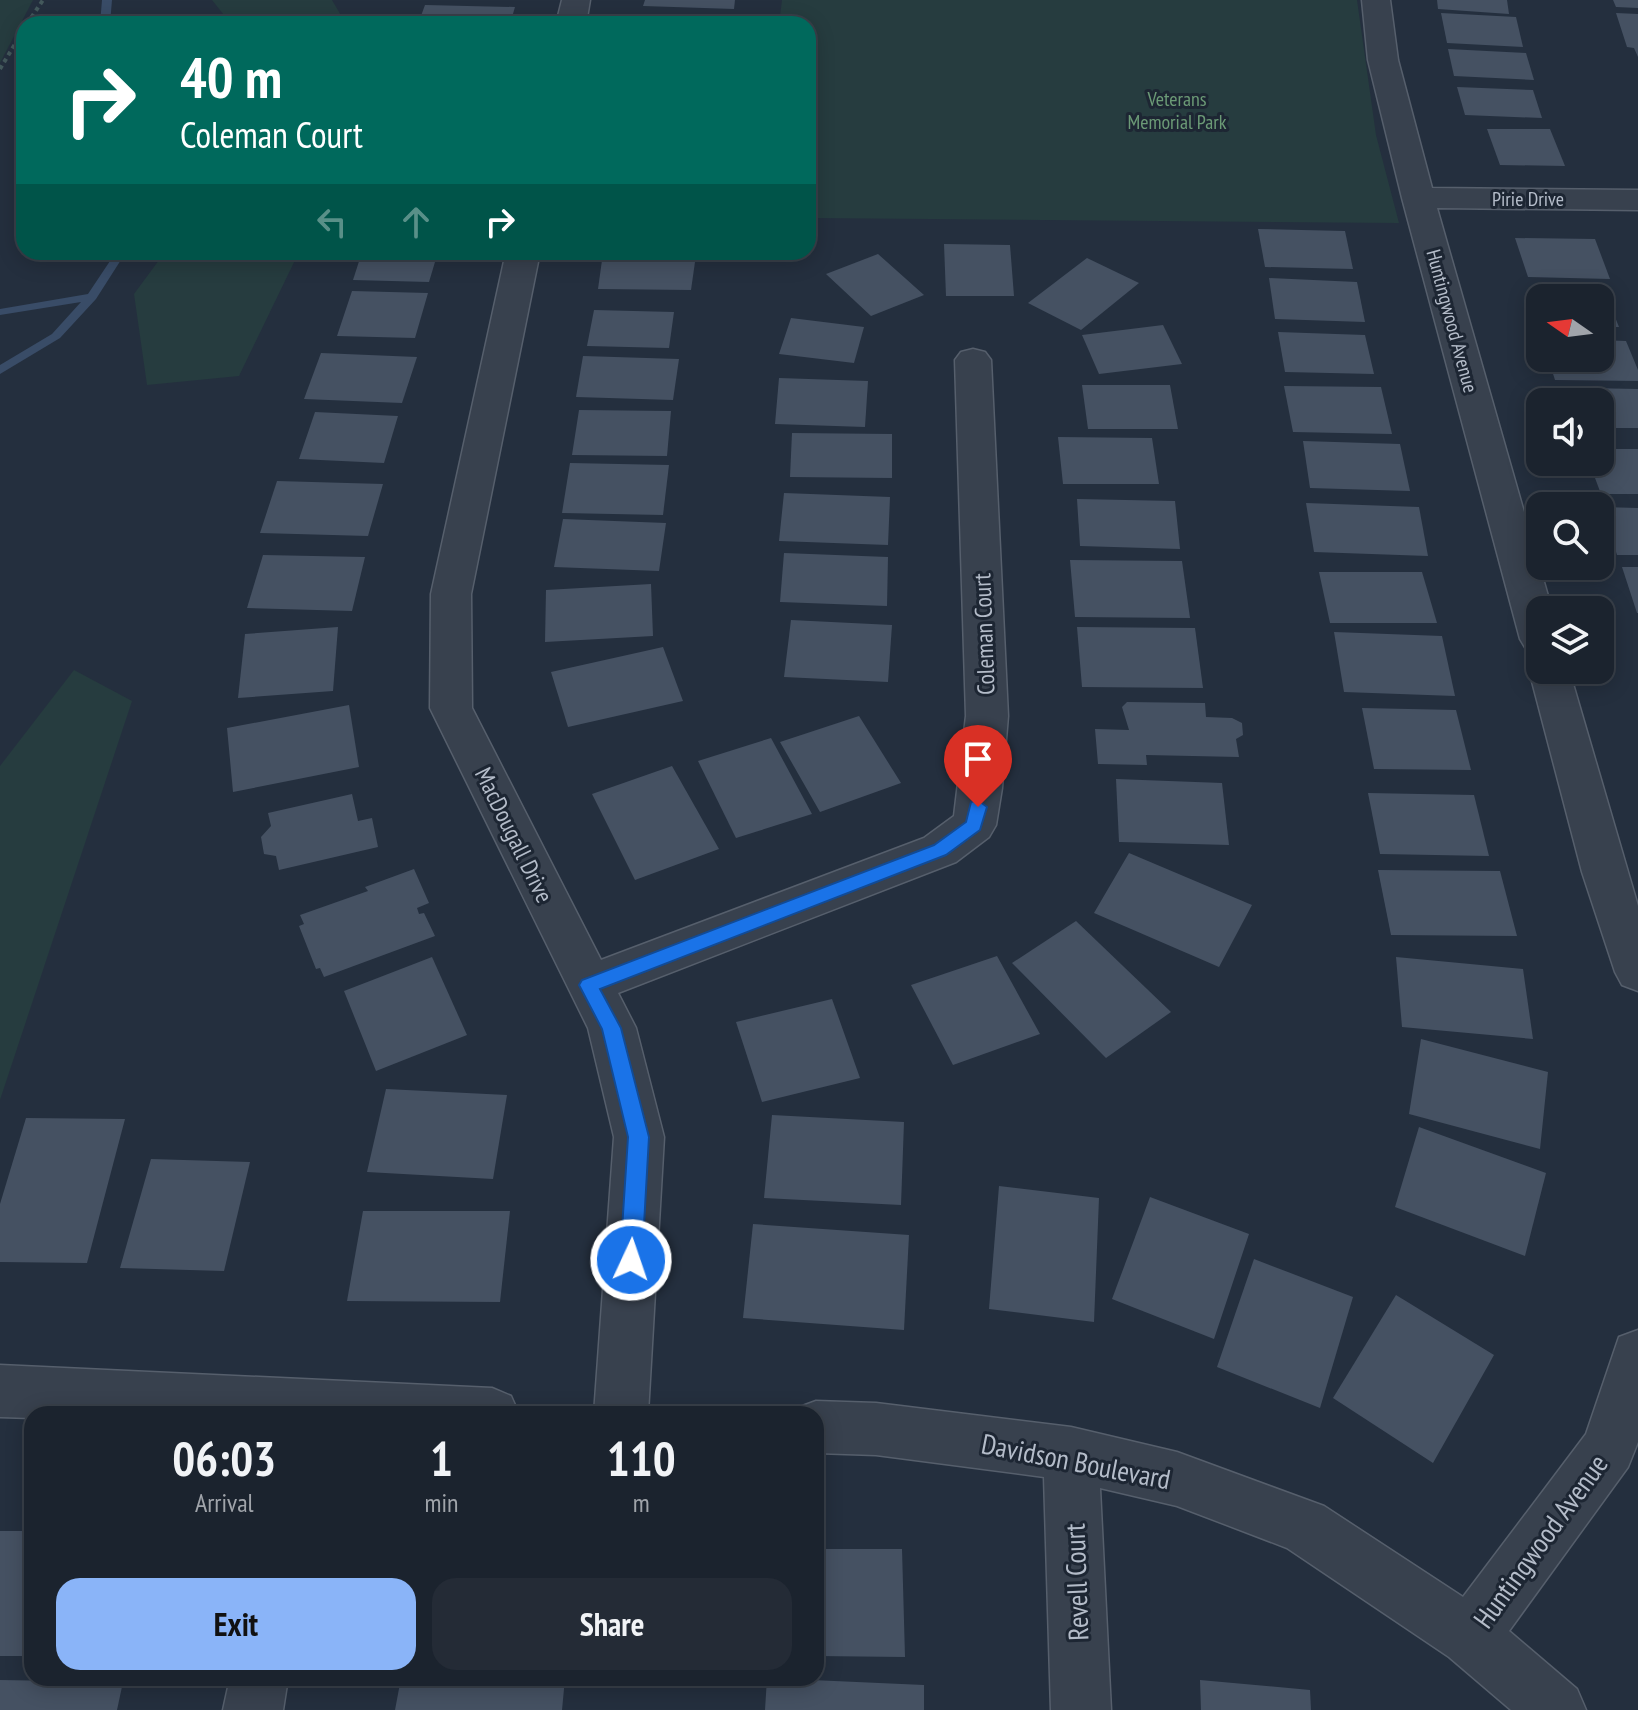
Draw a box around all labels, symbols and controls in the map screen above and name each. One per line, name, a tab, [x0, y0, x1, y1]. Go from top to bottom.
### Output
text: 40 m	[180, 41, 282, 113]
icon: right	[48, 48, 152, 152]
park label: Veterans Memorial Park	[1127, 86, 1227, 135]
text: Coleman Court	[180, 111, 363, 158]
street label: Pirie Drive	[1492, 186, 1564, 212]
icon: left	[310, 200, 354, 244]
icon: ahead	[394, 200, 438, 244]
icon: right	[478, 200, 522, 244]
street label: Huntingwood Avenue	[1420, 247, 1484, 395]
north arrow	[1526, 284, 1614, 372]
map controls	[1526, 284, 1614, 684]
button: sound	[1526, 388, 1614, 476]
button: search	[1526, 492, 1614, 580]
street label: Coleman Court	[966, 572, 1002, 695]
button: layers	[1526, 596, 1614, 684]
pin	[944, 725, 1012, 807]
icon: arrive	[956, 737, 1000, 781]
street label: MacDougall Drive	[468, 762, 560, 908]
position arrow	[589, 1218, 673, 1302]
street label: Davidson Boulevard	[978, 1425, 1174, 1497]
text: 06:03	[172, 1427, 276, 1489]
text: 1	[430, 1427, 453, 1489]
text: 110	[607, 1427, 676, 1489]
street label: Huntingwood Avenue	[1464, 1447, 1616, 1635]
text: Arrival	[195, 1486, 254, 1519]
text: min	[424, 1486, 458, 1519]
text: m	[633, 1486, 650, 1519]
street label: Revell Court	[1055, 1523, 1097, 1641]
button: Exit	[56, 1578, 416, 1670]
button: Share	[432, 1578, 792, 1670]

